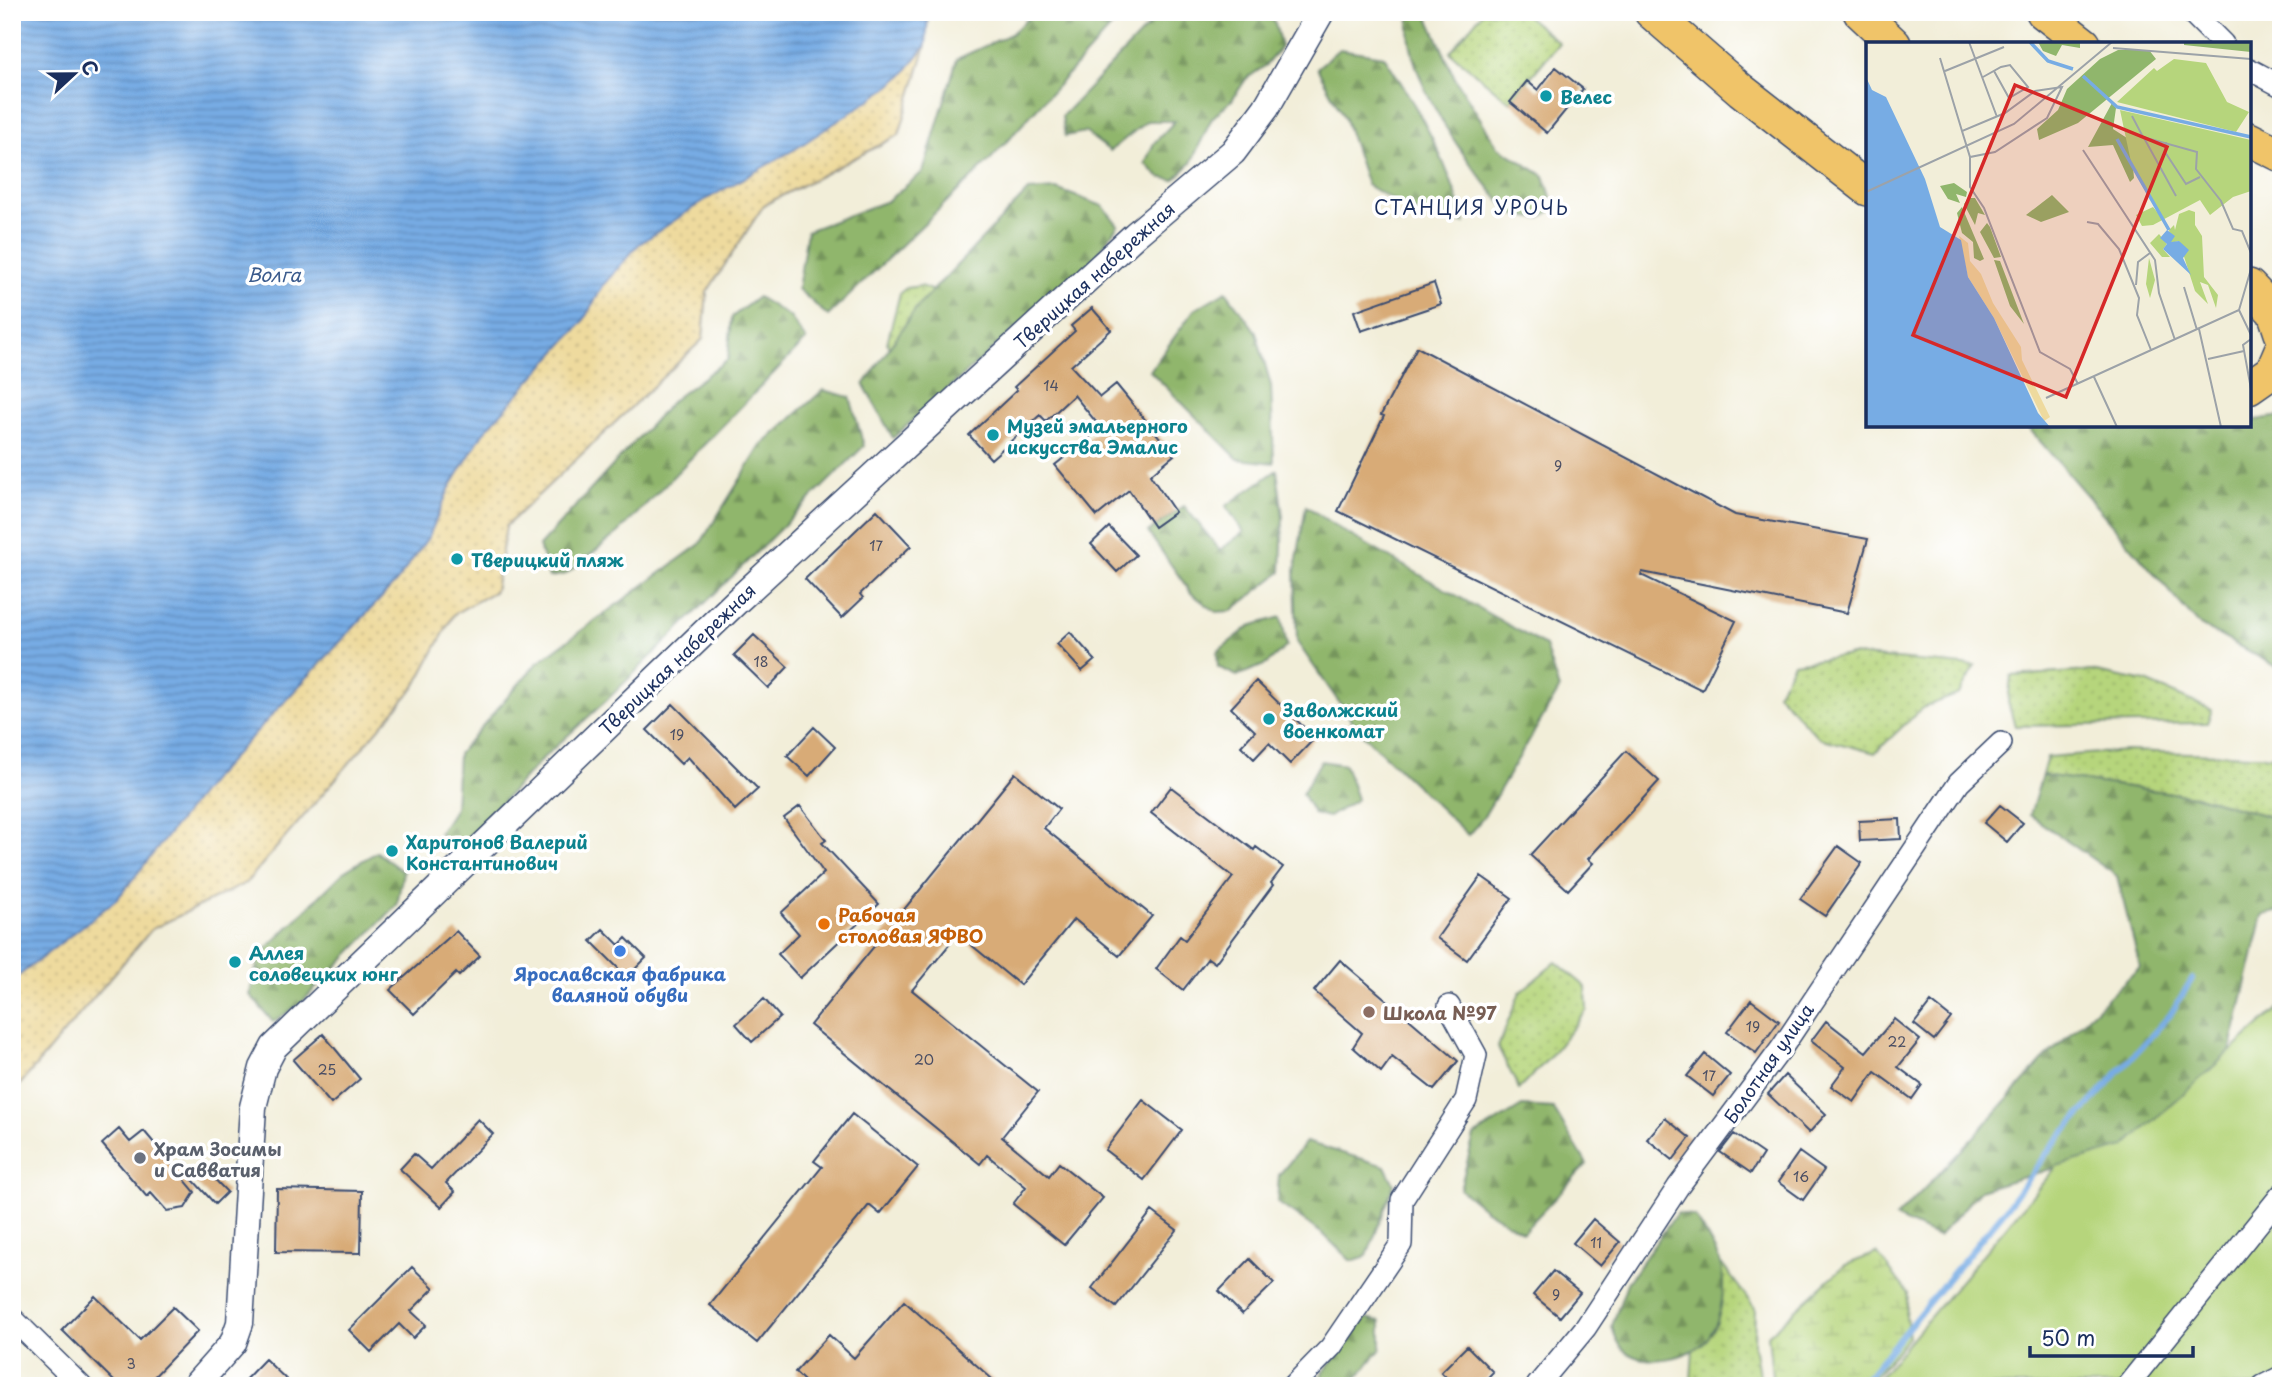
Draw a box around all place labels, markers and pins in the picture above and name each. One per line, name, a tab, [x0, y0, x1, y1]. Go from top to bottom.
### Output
place label: Велес	[1560, 83, 1612, 110]
marker: Велес	[1538, 88, 1554, 104]
place label: Музей эмальерного искусства Эмалис	[1007, 412, 1188, 460]
marker: Музей эмальерного искусства Эмалис	[985, 427, 1001, 443]
place label: Тверицкий пляж	[471, 546, 624, 573]
marker: Тверицкий пляж	[449, 551, 465, 567]
place label: Заволжский военкомат	[1282, 696, 1398, 744]
marker: Заволжский военкомат	[1261, 711, 1277, 727]
place label: Харитонов Валерий Константинович	[406, 828, 588, 876]
marker: Харитонов Валерий Константинович	[384, 843, 400, 859]
place label: Рабочая столовая ЯФВО	[838, 901, 983, 949]
marker: Рабочая столовая ЯФВО	[816, 916, 832, 932]
place label: Аллея соловецких юнг	[249, 939, 398, 987]
marker: Ярославская фабрика валяной обуви	[612, 943, 628, 959]
marker: Аллея соловецких юнг	[227, 954, 243, 970]
place label: Ярославская фабрика валяной обуви	[513, 960, 726, 1008]
place label: Школа №97	[1383, 999, 1497, 1026]
marker: Школа №97	[1361, 1004, 1377, 1020]
place label: Храм Зосимы и Савватия	[154, 1135, 281, 1183]
marker: Храм Зосимы и Савватия	[132, 1150, 148, 1166]

